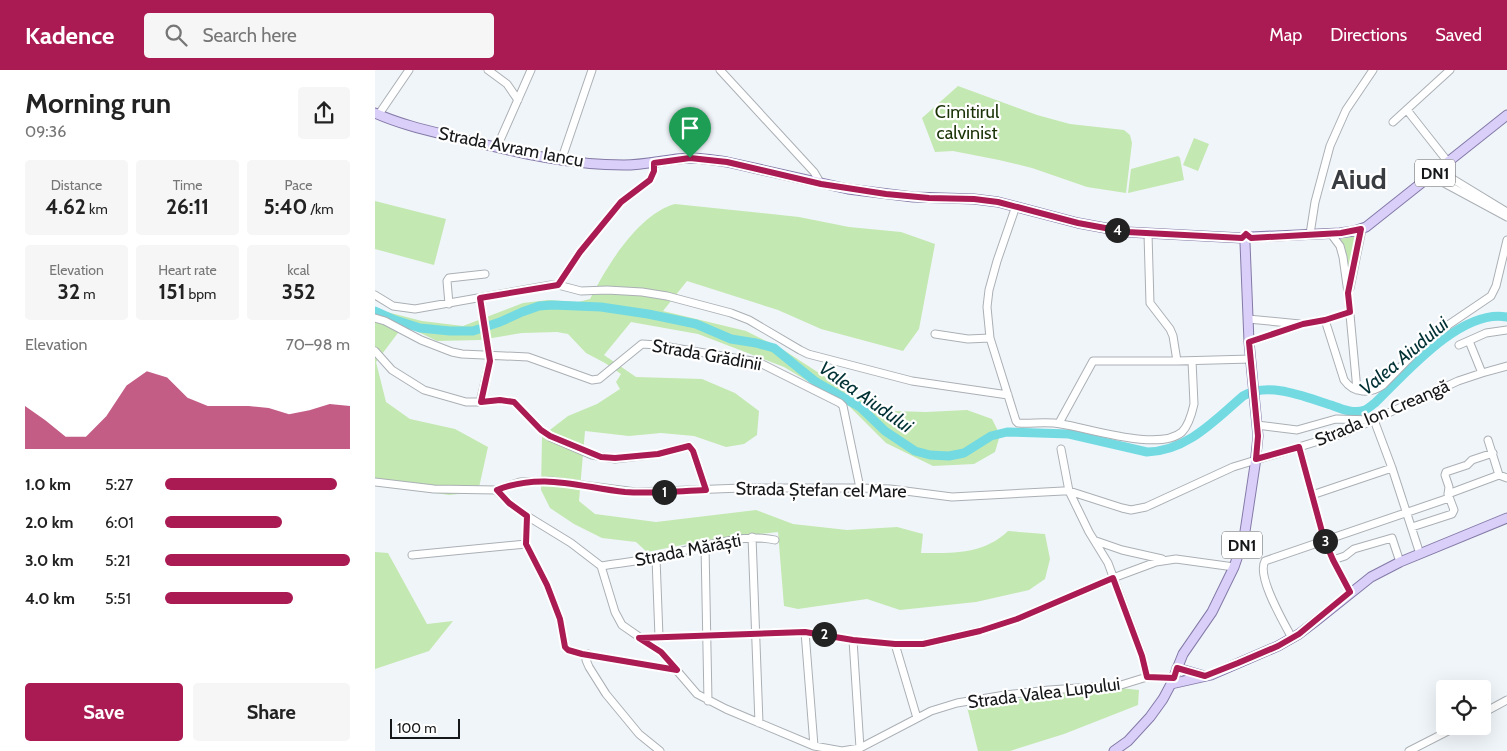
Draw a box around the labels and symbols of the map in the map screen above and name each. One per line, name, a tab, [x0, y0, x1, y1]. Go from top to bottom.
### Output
park label: Cimitirul calvinist	[935, 101, 1000, 144]
pin	[669, 107, 711, 158]
street label: Strada Avram Iancu	[437, 122, 585, 172]
road number: DN1	[1415, 160, 1455, 186]
district label: Aiud	[1331, 162, 1387, 196]
pin: 4	[1105, 218, 1129, 242]
water label: Valea Aiudului	[1355, 312, 1454, 400]
street label: Strada Grădinii	[650, 335, 764, 375]
water label: Valea Aiudului	[815, 356, 918, 438]
street label: Strada Ion Creangă	[1312, 375, 1453, 451]
street label: Strada Ștefan cel Mare	[735, 478, 907, 502]
pin: 1	[651, 480, 677, 504]
pin: 3	[1313, 528, 1337, 554]
street label: Strada Mărăști	[633, 529, 743, 572]
road number: DN1	[1222, 532, 1262, 558]
pin: 2	[811, 622, 837, 646]
street label: Strada Valea Lupului	[967, 673, 1121, 713]
scale bar	[390, 716, 460, 739]

